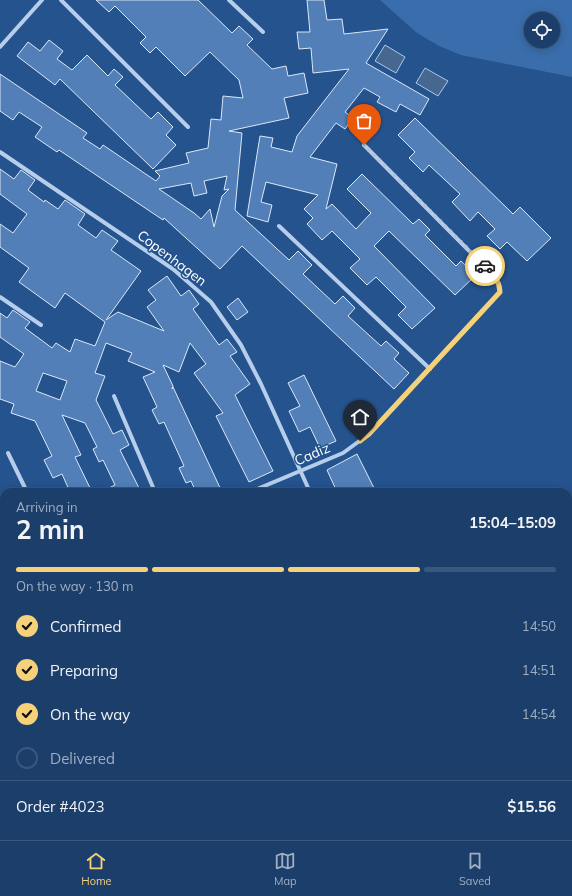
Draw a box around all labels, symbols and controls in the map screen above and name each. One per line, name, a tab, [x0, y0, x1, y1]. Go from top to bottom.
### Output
map controls	[524, 12, 560, 48]
button: locate	[524, 12, 560, 48]
pin	[347, 104, 381, 145]
icon: bag	[353, 110, 375, 132]
street label: Copenhagen	[134, 226, 210, 290]
courier	[465, 246, 505, 286]
icon: car	[474, 255, 496, 277]
pin	[343, 400, 377, 441]
icon: home	[349, 406, 371, 428]
street label: Cadiz	[292, 439, 332, 469]
text: Arriving in	[16, 499, 78, 515]
text: 2 min	[16, 513, 85, 546]
text: 15:04–15:09	[469, 513, 556, 532]
text: On the way · 130 m	[16, 578, 133, 594]
icon: check	[16, 615, 38, 637]
text: Confirmed	[50, 617, 121, 636]
text: 14:50	[522, 618, 556, 634]
icon: check	[16, 659, 38, 681]
text: Preparing	[50, 661, 118, 680]
text: 14:51	[522, 662, 556, 678]
icon: check	[16, 703, 38, 725]
text: On the way	[50, 705, 130, 724]
text: 14:54	[522, 706, 556, 722]
text: Delivered	[50, 749, 115, 768]
text: Order #4023	[16, 797, 104, 816]
text: $15.56	[507, 797, 556, 816]
tab: Home	[81, 850, 112, 888]
tab: Map	[274, 850, 297, 888]
tab: Saved	[459, 850, 491, 888]

